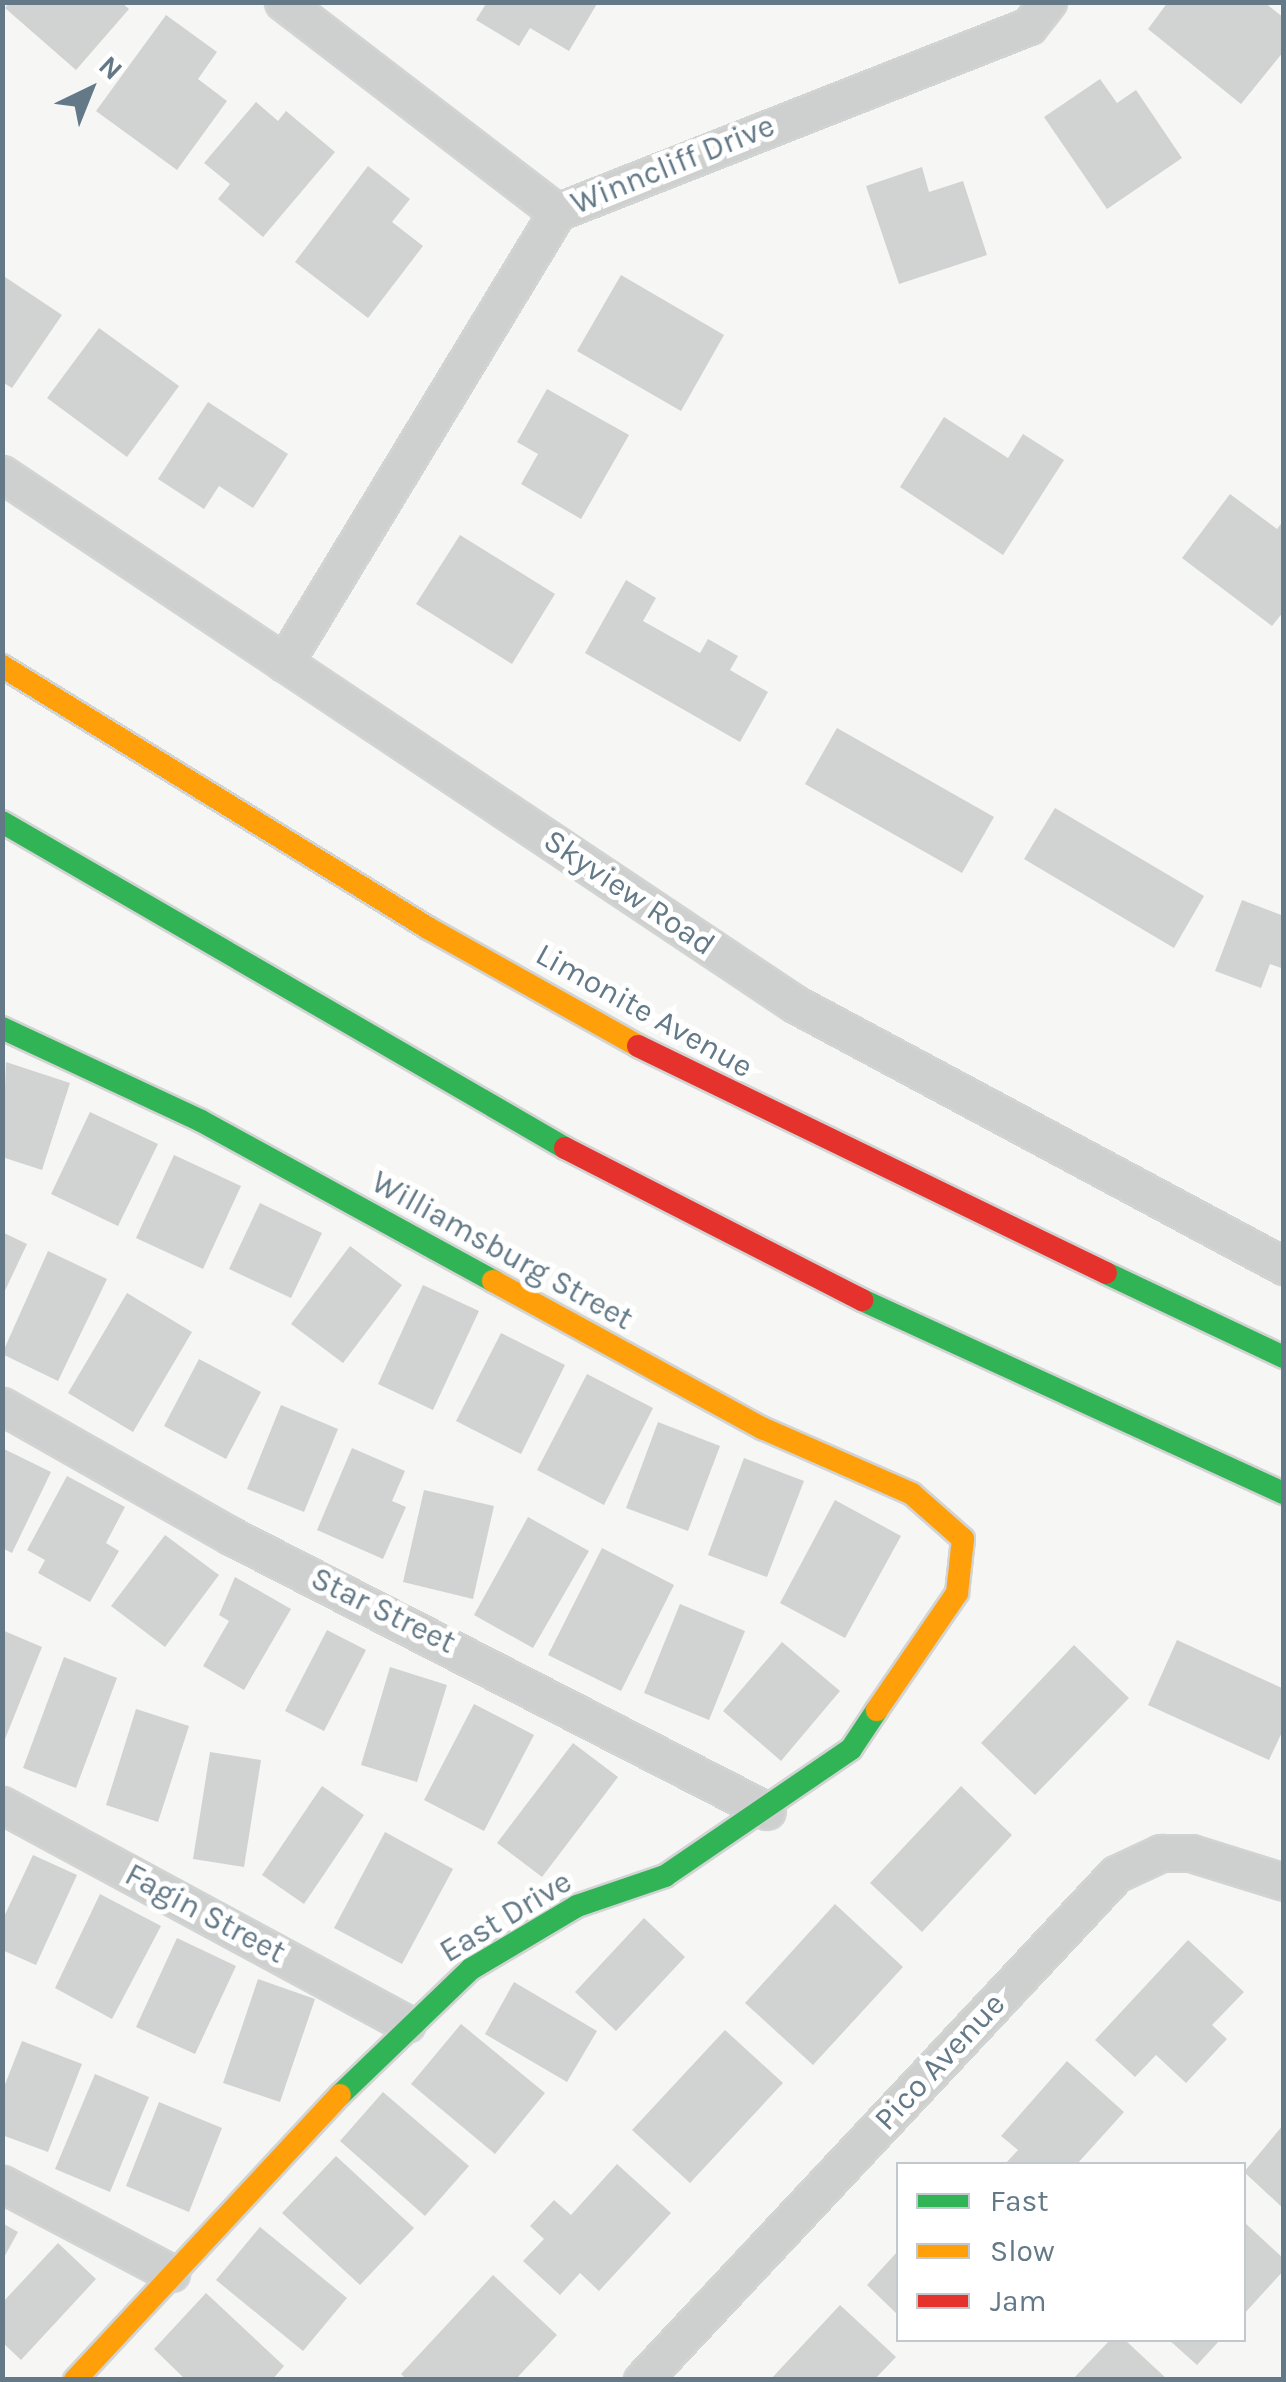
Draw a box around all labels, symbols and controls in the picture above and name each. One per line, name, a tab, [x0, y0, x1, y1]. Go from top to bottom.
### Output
north arrow	[40, 40, 140, 140]
text: N	[92, 49, 129, 87]
street label: Winncliff Drive	[566, 107, 780, 223]
street label: Skyview Road	[536, 822, 722, 964]
street label: Limonite Avenue	[529, 936, 759, 1086]
street label: Williamsburg Street	[365, 1163, 639, 1339]
street label: Star Street	[304, 1560, 462, 1662]
street label: Fagin Street	[118, 1856, 292, 1972]
street label: East Drive	[433, 1863, 579, 1971]
street label: Pico Avenue	[867, 1985, 1013, 2139]
legend	[896, 2162, 1246, 2342]
text: Fast	[990, 2183, 1049, 2219]
text: Slow	[990, 2233, 1055, 2269]
text: Jam	[990, 2283, 1047, 2319]

